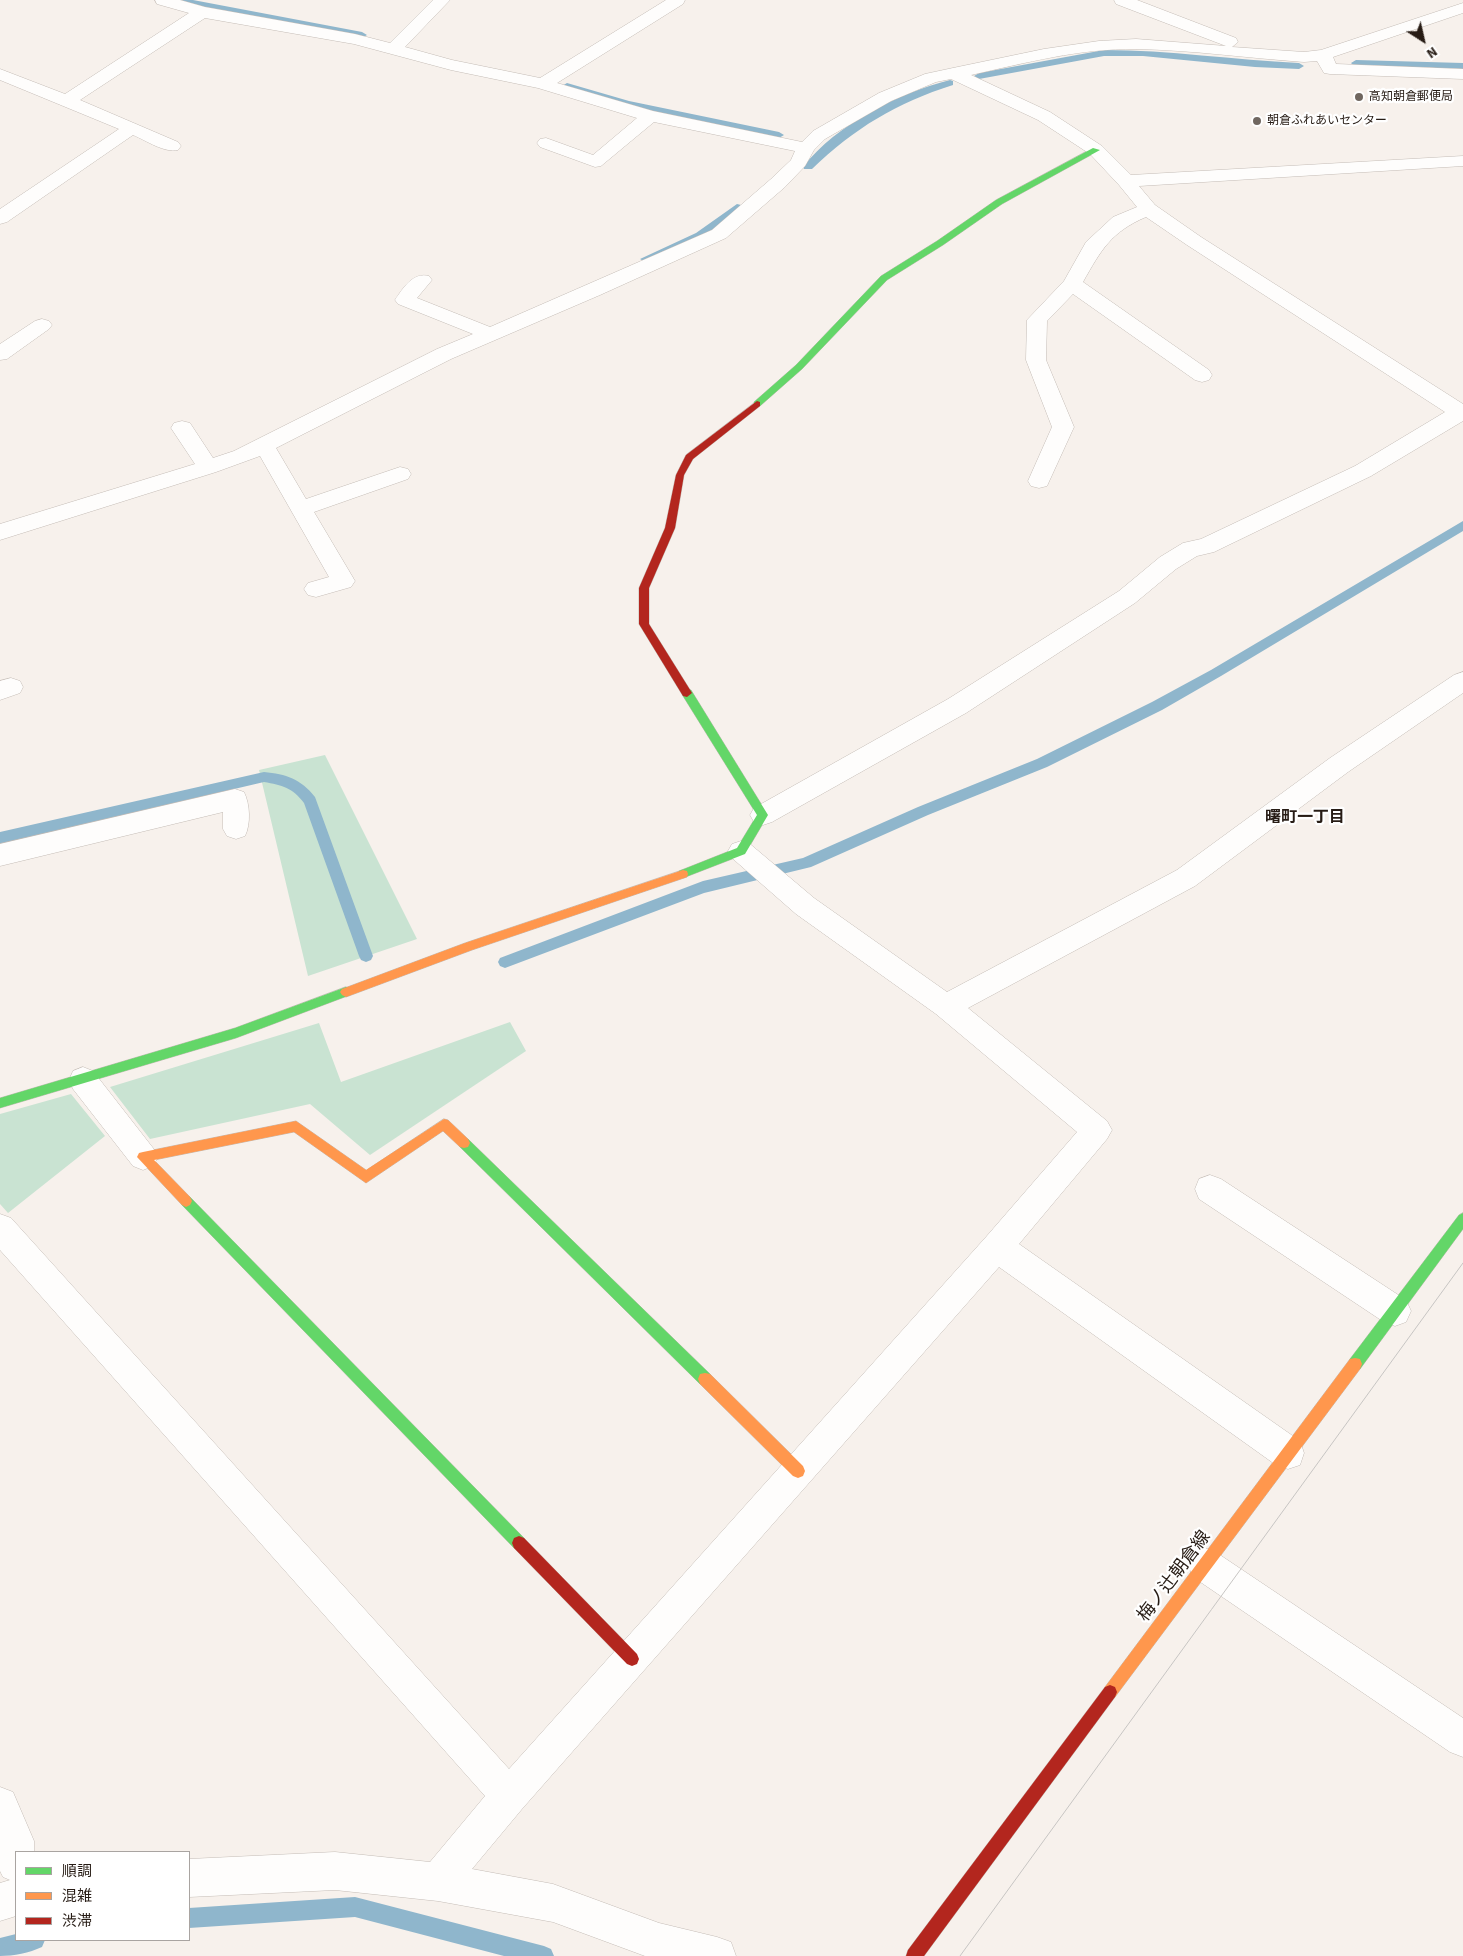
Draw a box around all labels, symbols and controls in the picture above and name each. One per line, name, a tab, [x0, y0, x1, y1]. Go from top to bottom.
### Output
north arrow	[1398, 15, 1448, 65]
text: N	[1422, 41, 1441, 63]
place label: 高知朝倉郵便局	[1369, 90, 1453, 104]
marker: 高知朝倉郵便局	[1353, 91, 1365, 103]
place label: 朝倉ふれあいセンター	[1267, 114, 1387, 128]
marker: 朝倉ふれあいセンター	[1251, 115, 1263, 127]
district label: 曙町一丁目	[1265, 808, 1345, 828]
street label: 梅ノ辻朝倉線	[1134, 1527, 1216, 1627]
legend	[15, 1851, 190, 1941]
text: 順調	[62, 1861, 92, 1882]
text: 混雑	[62, 1886, 92, 1907]
text: 渋滞	[62, 1911, 92, 1932]

